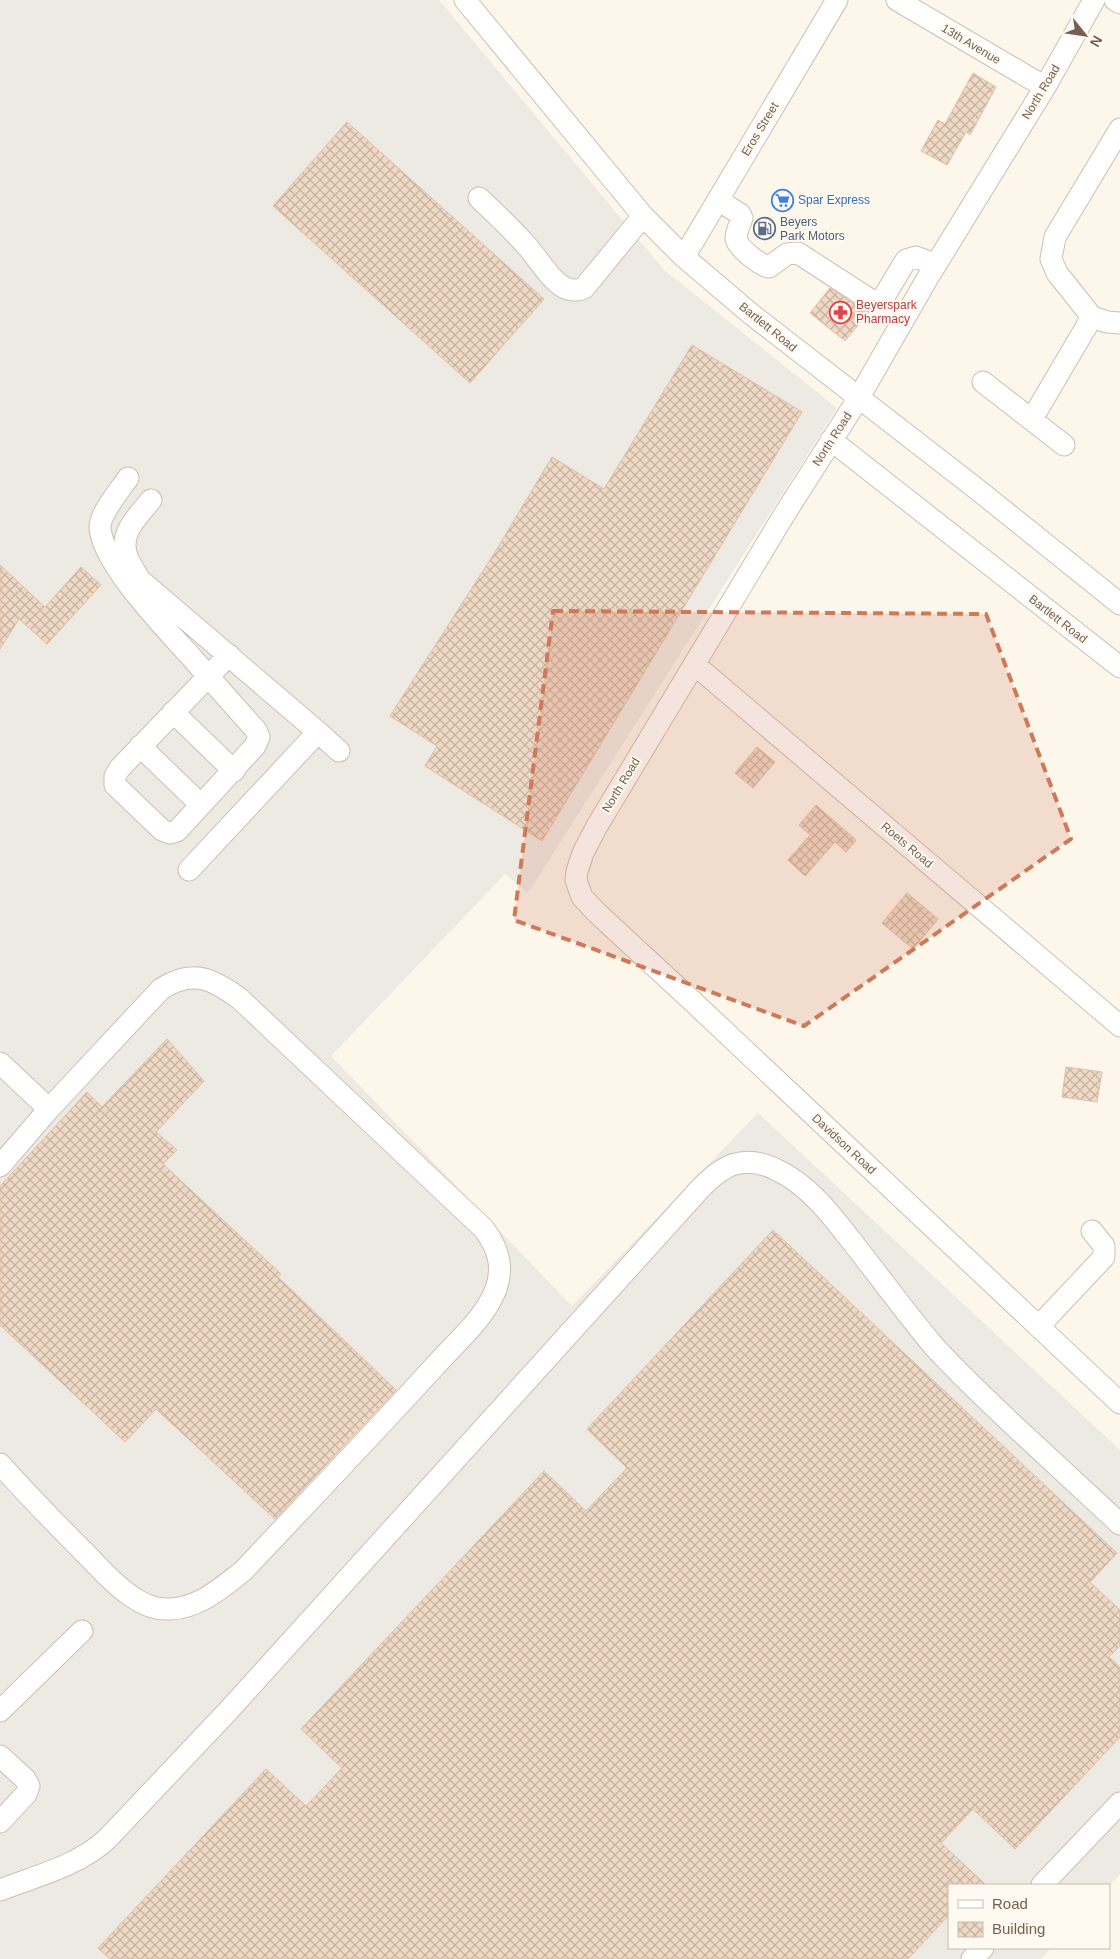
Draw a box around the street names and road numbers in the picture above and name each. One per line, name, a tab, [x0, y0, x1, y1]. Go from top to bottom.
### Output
street label: 13th Avenue	[939, 21, 1003, 67]
street label: North Road	[1019, 62, 1063, 122]
street label: Eros Street	[739, 99, 782, 158]
street label: Bartlett Road	[736, 300, 800, 354]
street label: North Road	[809, 409, 855, 469]
street label: Bartlett Road	[1026, 592, 1090, 646]
street label: North Road	[599, 755, 643, 815]
street label: Roets Road	[878, 819, 936, 871]
street label: Davidson Road	[809, 1111, 879, 1177]

